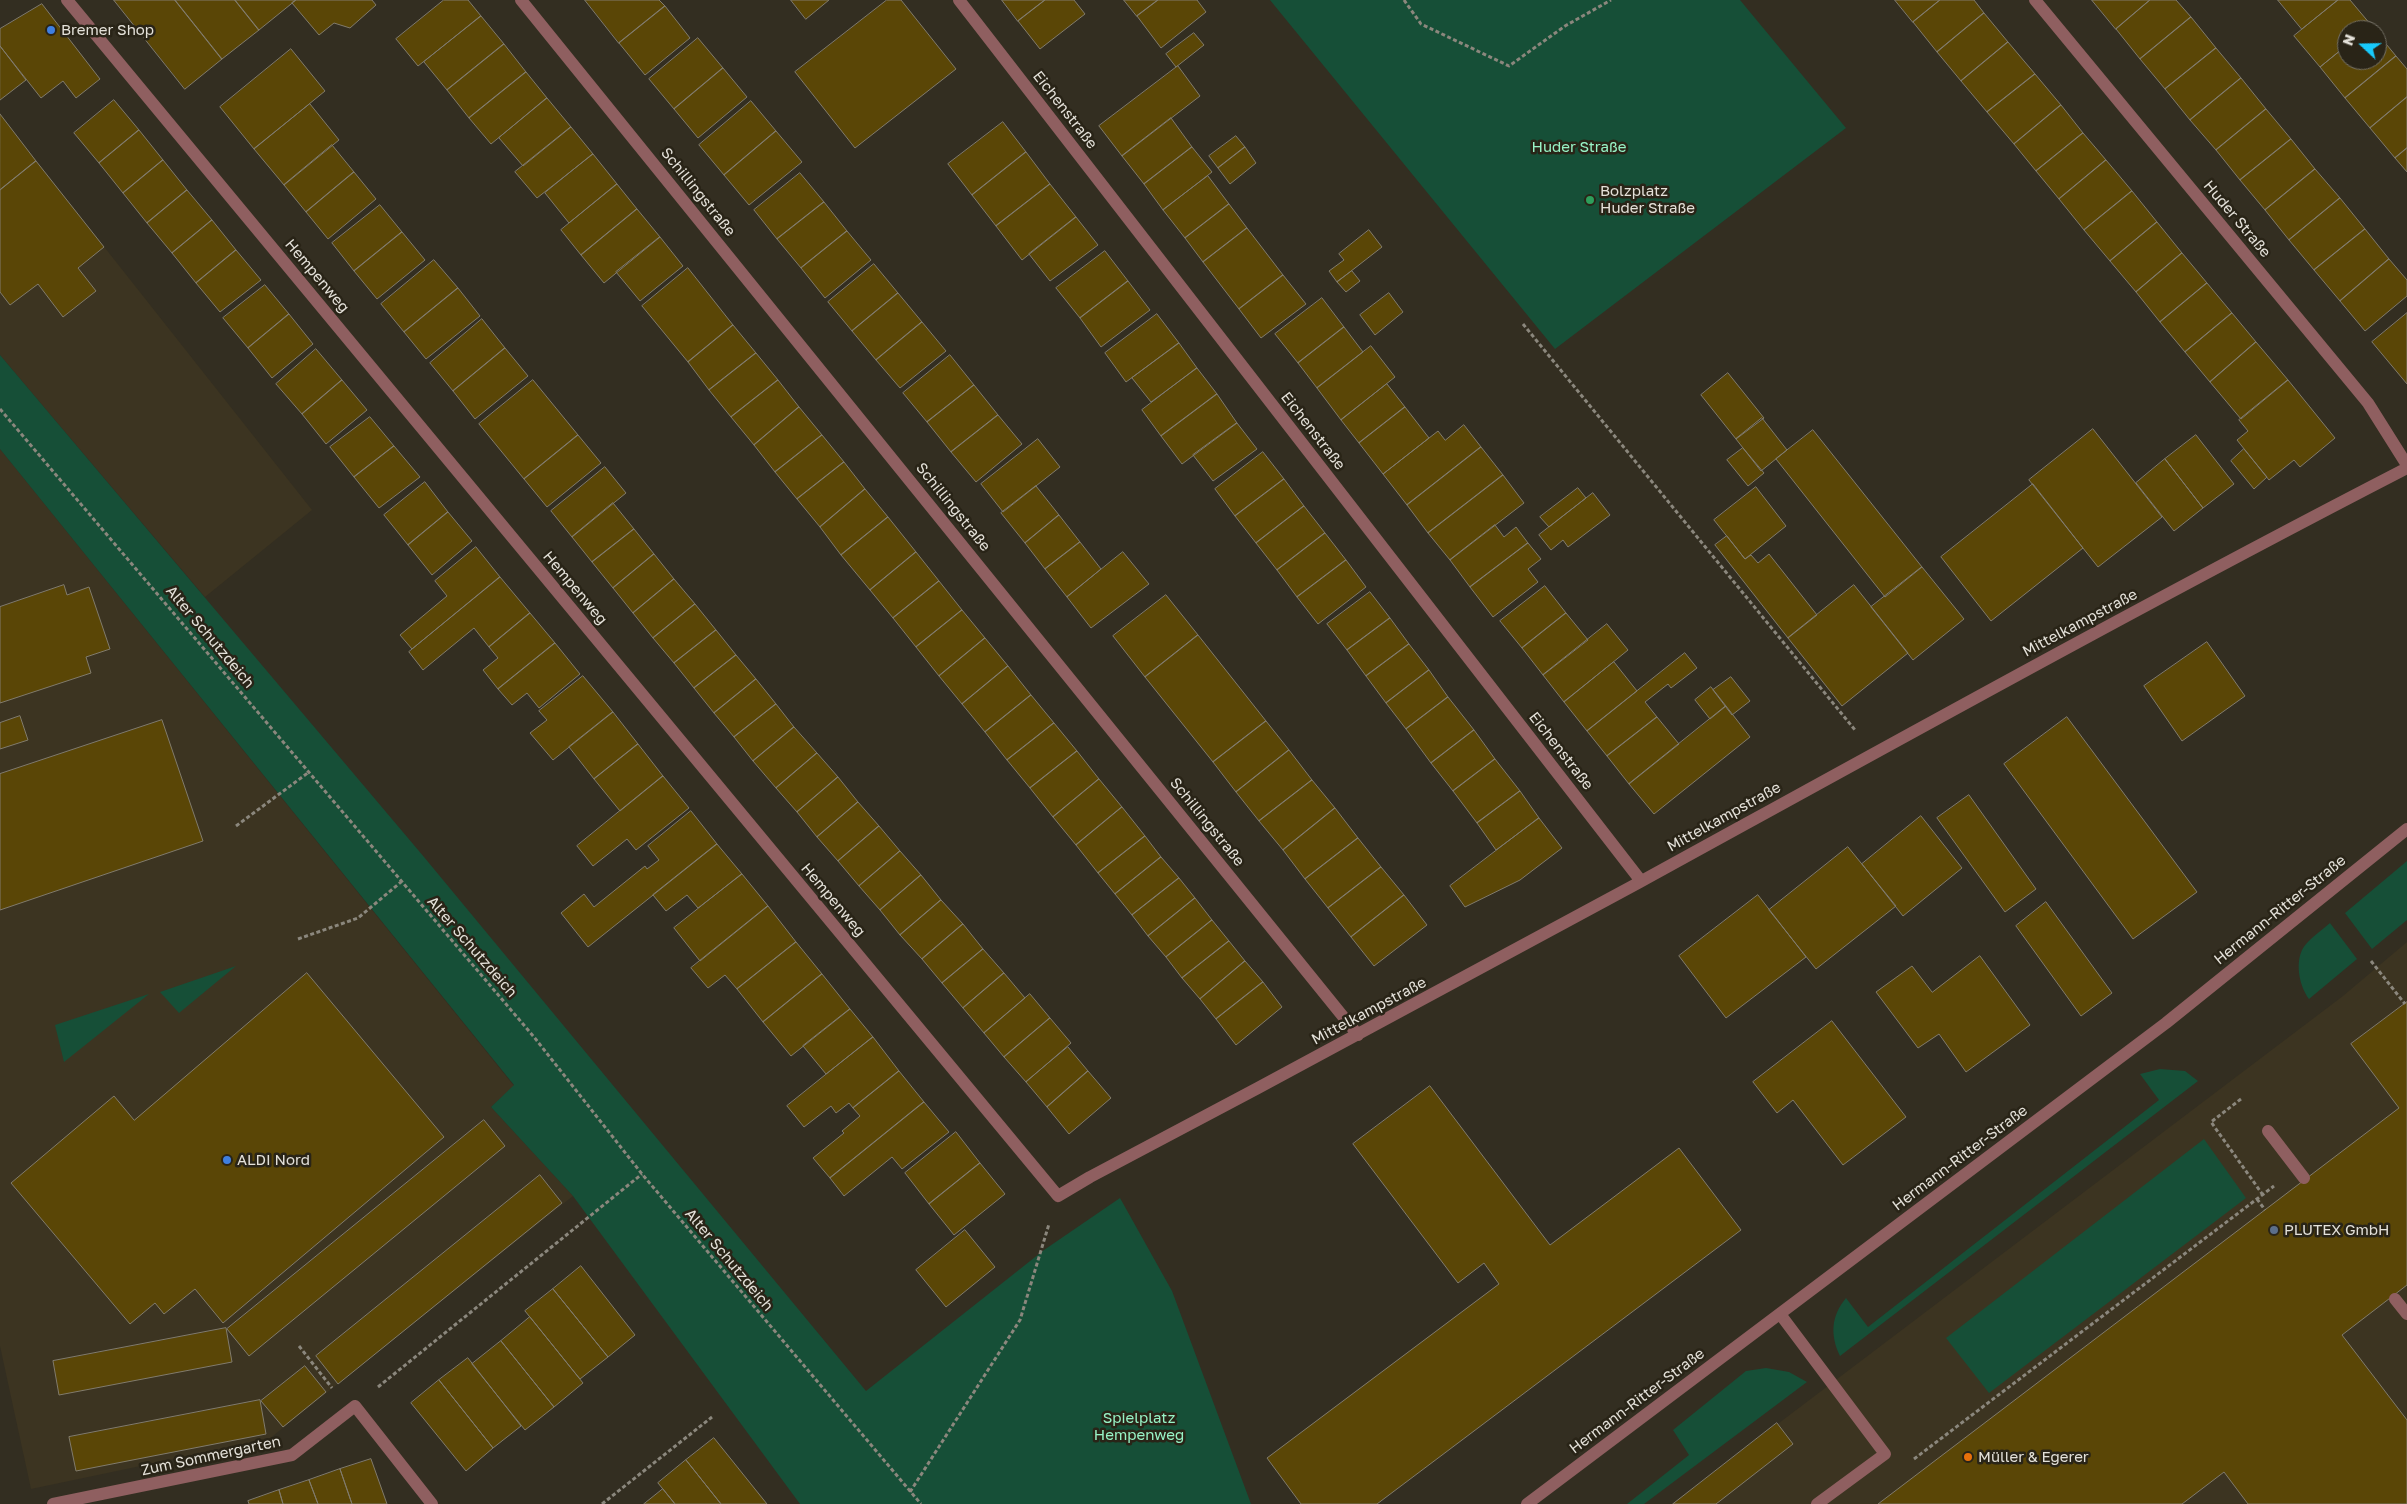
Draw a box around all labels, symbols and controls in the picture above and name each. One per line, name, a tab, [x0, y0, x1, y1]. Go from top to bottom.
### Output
north arrow	[2337, 20, 2387, 70]
place label: Bremer Shop	[61, 21, 154, 39]
marker: Bremer Shop	[45, 24, 57, 36]
text: N	[2339, 32, 2358, 48]
street label: Eichenstraße	[1029, 67, 1101, 153]
park label: Huder Straße	[1532, 138, 1626, 156]
street label: Schillingstraße	[657, 144, 739, 240]
street label: Huder Straße	[2200, 177, 2274, 261]
place label: Bolzplatz Huder Straße	[1600, 182, 1695, 217]
marker: Bolzplatz Huder Straße	[1584, 194, 1596, 206]
street label: Hempenweg	[281, 236, 353, 316]
street label: Eichenstraße	[1277, 388, 1349, 474]
street label: Schillingstraße	[912, 459, 994, 555]
street label: Hempenweg	[539, 548, 611, 628]
street label: Alter Schutzdeich	[162, 582, 258, 692]
street label: Mittelkampstraße	[2020, 585, 2140, 661]
street label: Eichenstraße	[1525, 708, 1597, 794]
street label: Schillingstraße	[1166, 774, 1248, 870]
street label: Mittelkampstraße	[1664, 778, 1784, 856]
street label: Hermann-Ritter-Straße	[2211, 851, 2349, 969]
street label: Hempenweg	[797, 860, 869, 940]
street label: Alter Schutzdeich	[423, 893, 521, 1001]
street label: Mittelkampstraße	[1309, 973, 1429, 1049]
street label: Hermann-Ritter-Straße	[1889, 1101, 2031, 1215]
place label: ALDI Nord	[237, 1151, 310, 1169]
marker: ALDI Nord	[221, 1154, 233, 1166]
street label: Alter Schutzdeich	[681, 1205, 777, 1315]
place label: PLUTEX GmbH	[2284, 1221, 2389, 1239]
marker: PLUTEX GmbH	[2268, 1224, 2280, 1236]
street label: Hermann-Ritter-Straße	[1566, 1344, 1708, 1458]
park label: Spielplatz Hempenweg	[1094, 1409, 1184, 1444]
street label: Zum Sommergarten	[140, 1432, 282, 1480]
place label: Müller & Egerer	[1978, 1448, 2089, 1466]
marker: Müller & Egerer	[1962, 1451, 1974, 1463]

